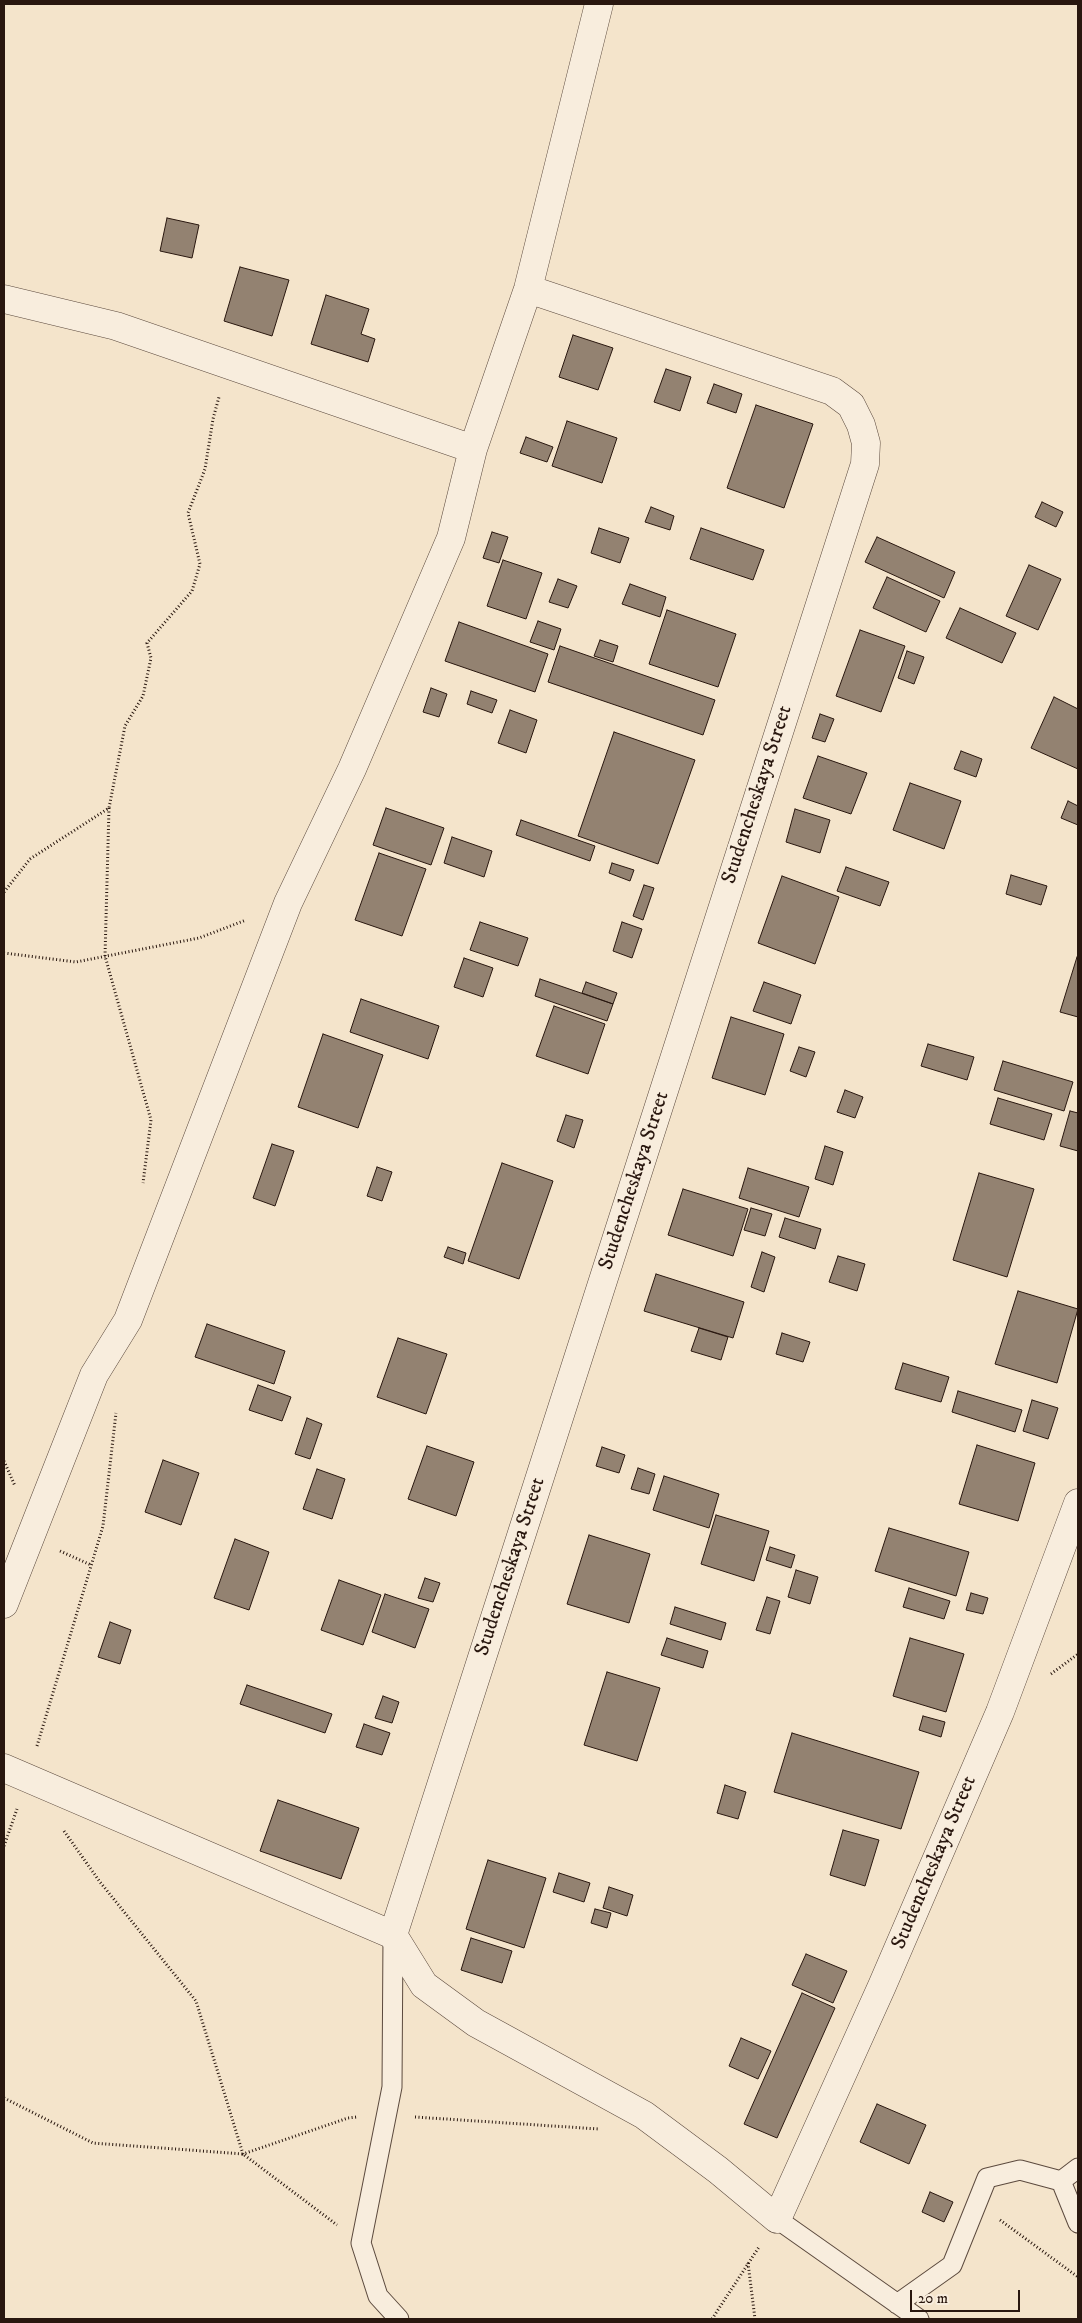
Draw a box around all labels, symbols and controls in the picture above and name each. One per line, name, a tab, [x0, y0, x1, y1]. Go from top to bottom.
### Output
street label: Studencheskaya Street	[717, 703, 799, 887]
street label: Studencheskaya Street	[594, 1089, 676, 1273]
street label: Studencheskaya Street	[470, 1475, 552, 1659]
street label: Studencheskaya Street	[887, 1773, 983, 1953]
scale bar	[912, 2280, 1022, 2312]
text: 20 m	[918, 2289, 948, 2308]

